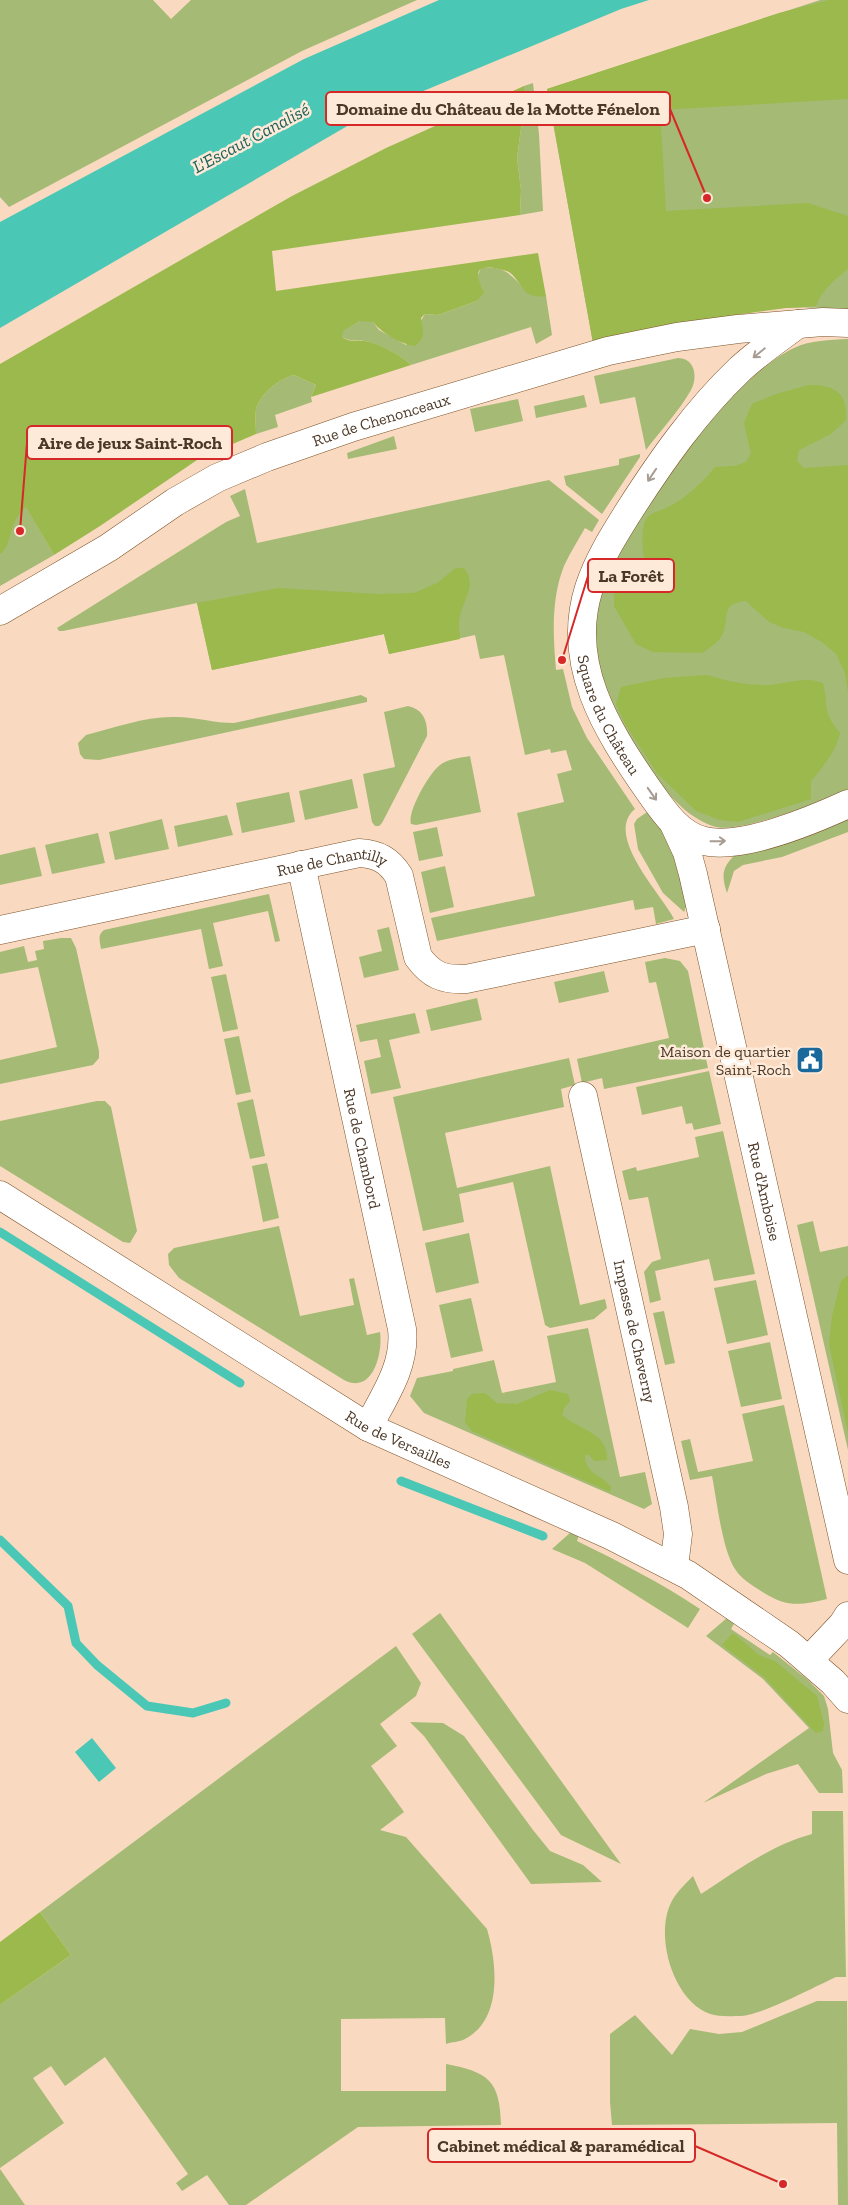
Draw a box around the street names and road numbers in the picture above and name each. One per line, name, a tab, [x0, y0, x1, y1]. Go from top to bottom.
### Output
street label: Rue de Chenonceaux	[310, 390, 452, 450]
street label: Square du Château	[574, 653, 644, 778]
street label: Rue de Chantilly	[275, 844, 392, 880]
street label: Rue de Chambord	[340, 1086, 385, 1211]
street label: Rue d'Amboise	[744, 1140, 785, 1243]
street label: Impasse de Cheverny	[610, 1258, 660, 1406]
street label: Rue de Versailles	[342, 1406, 454, 1473]

